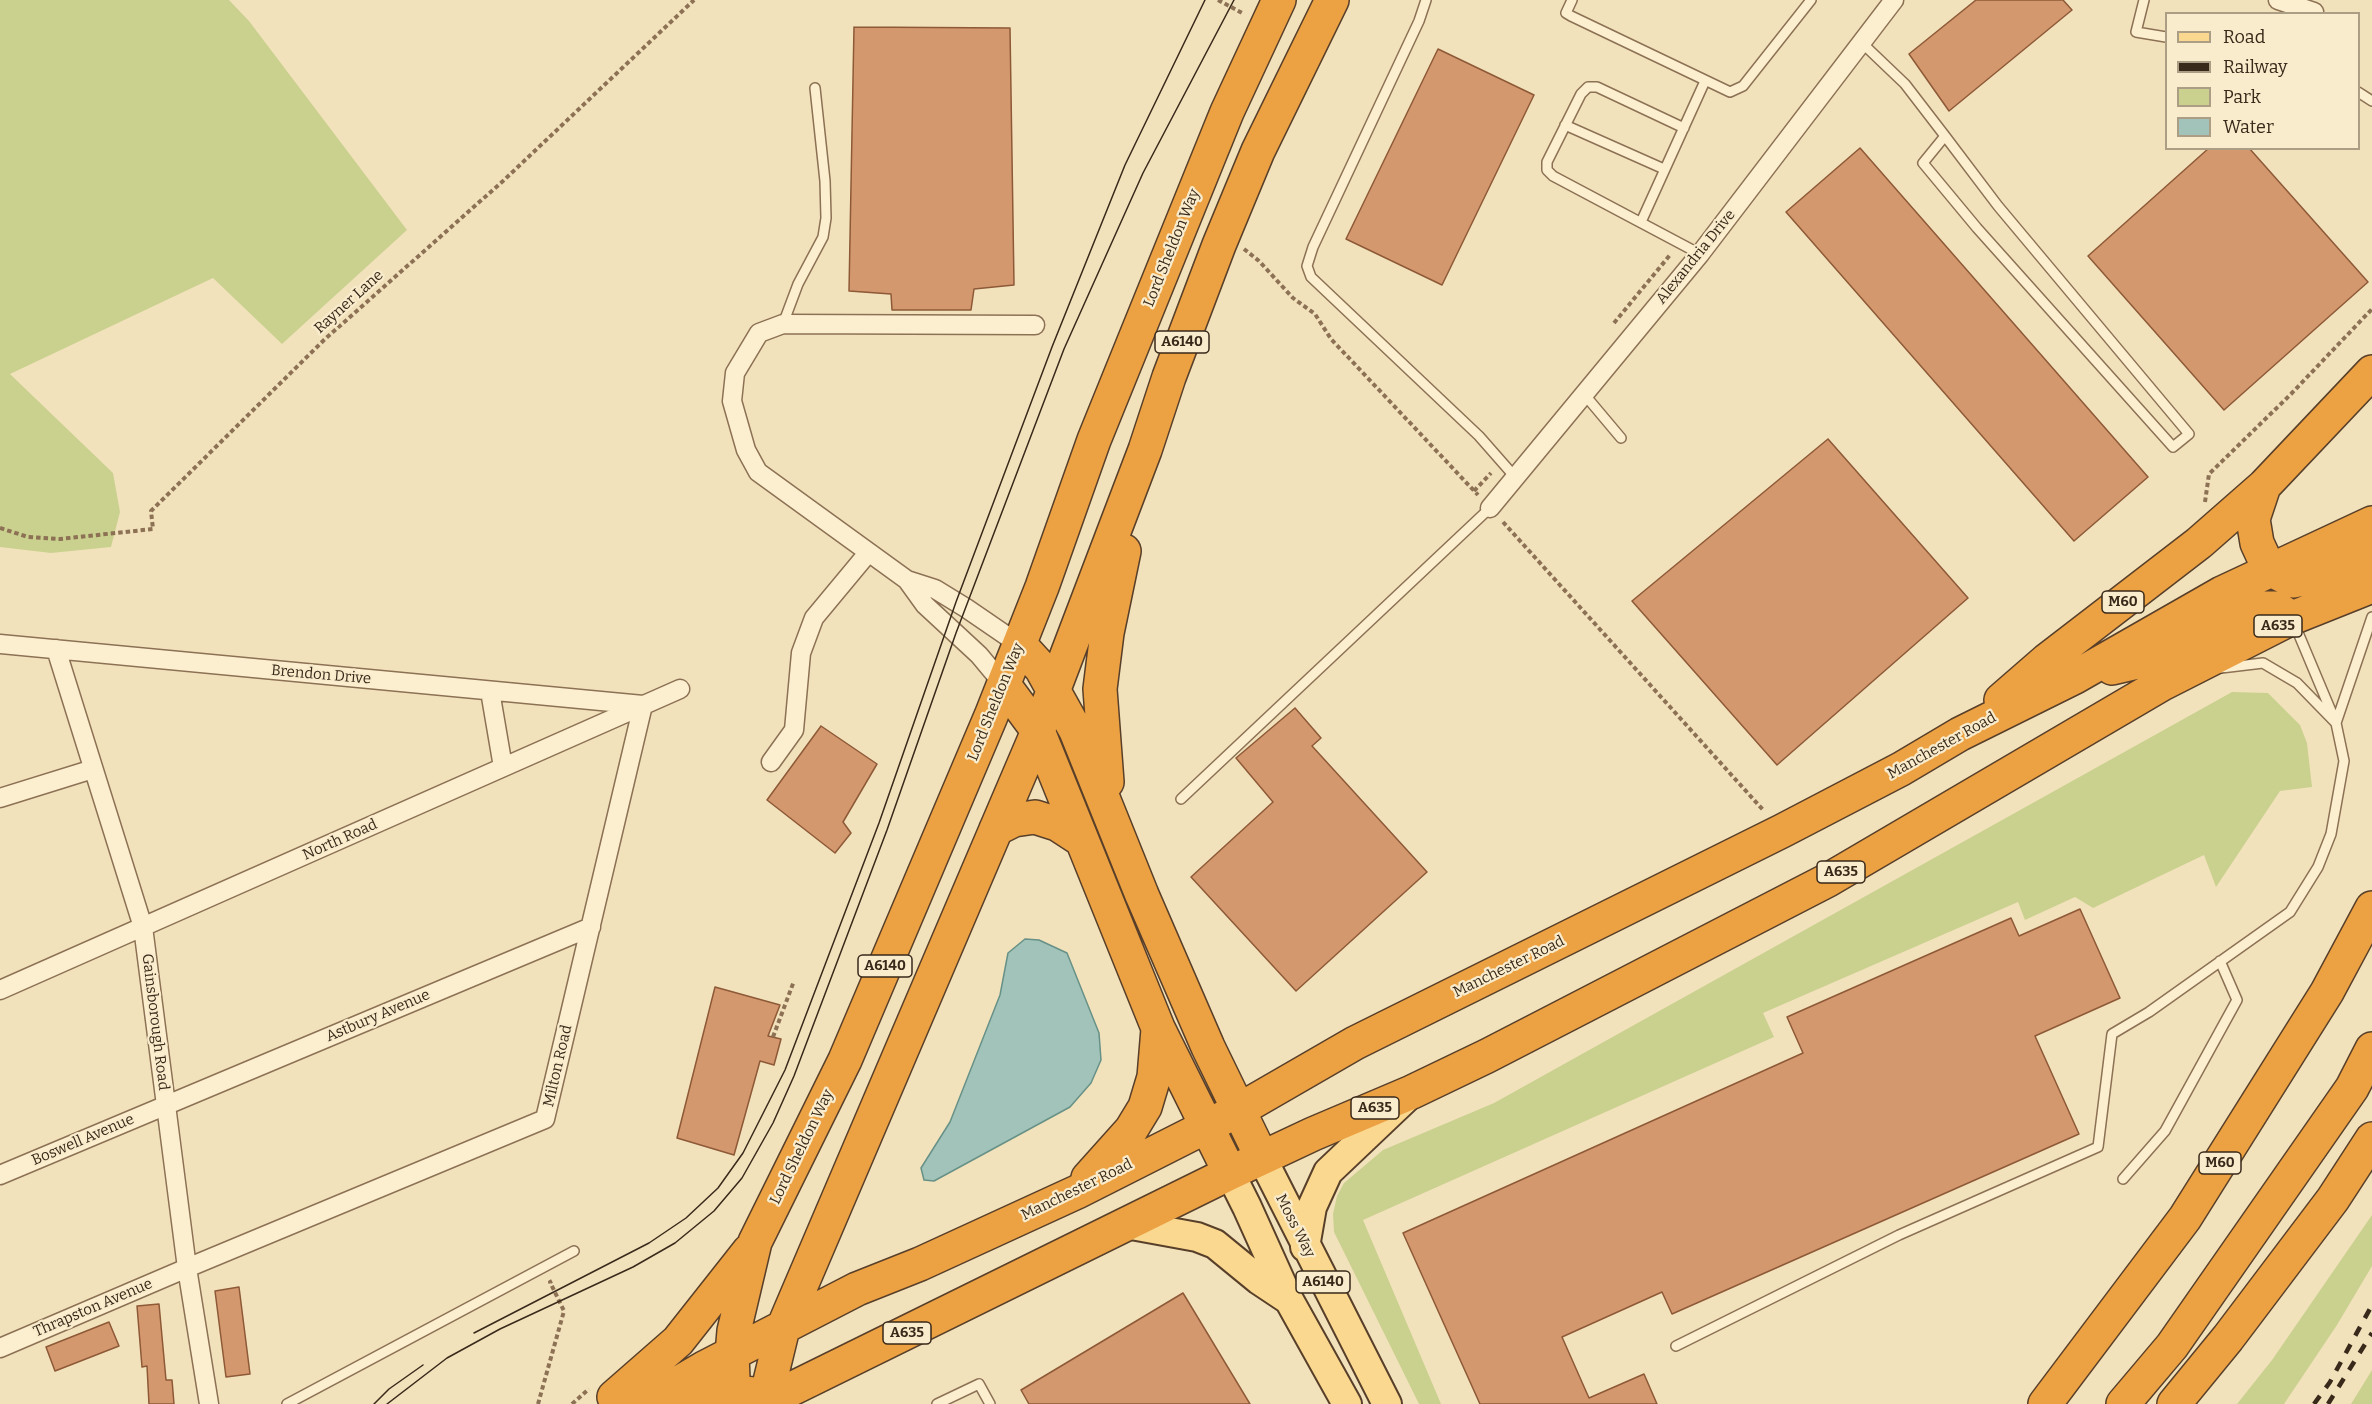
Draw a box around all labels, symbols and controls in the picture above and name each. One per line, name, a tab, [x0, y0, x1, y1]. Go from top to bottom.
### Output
legend	[2165, 12, 2360, 150]
text: Road	[2223, 26, 2265, 48]
text: Railway	[2223, 56, 2287, 78]
text: Park	[2223, 86, 2261, 108]
text: Water	[2223, 116, 2274, 138]
street label: Lord Sheldon Way	[1140, 186, 1204, 310]
street label: Alexandria Drive	[1653, 206, 1739, 308]
street label: Rayner Lane	[311, 266, 387, 338]
road number: A6140	[1155, 331, 1209, 353]
road number: M60	[2102, 591, 2144, 613]
road number: A635	[2254, 615, 2302, 637]
street label: Lord Sheldon Way	[964, 640, 1028, 764]
street label: Brendon Drive	[270, 662, 372, 688]
street label: Manchester Road	[1885, 709, 1999, 783]
street label: North Road	[300, 816, 380, 864]
road number: A635	[1817, 861, 1865, 883]
street label: Manchester Road	[1451, 932, 1567, 1002]
street label: Gainsborough Road	[138, 953, 172, 1091]
road number: A6140	[858, 955, 912, 977]
street label: Astbury Avenue	[323, 986, 433, 1046]
street label: Milton Road	[540, 1023, 576, 1109]
street label: Lord Sheldon Way	[766, 1087, 838, 1207]
road number: A635	[1351, 1097, 1399, 1119]
street label: Boswell Avenue	[29, 1110, 137, 1170]
road number: M60	[2199, 1152, 2241, 1174]
street label: Manchester Road	[1019, 1155, 1135, 1225]
street label: Moss Way	[1271, 1191, 1319, 1261]
road number: A6140	[1296, 1271, 1350, 1293]
street label: Thrapston Avenue	[31, 1275, 155, 1341]
road number: A635	[883, 1322, 931, 1344]

